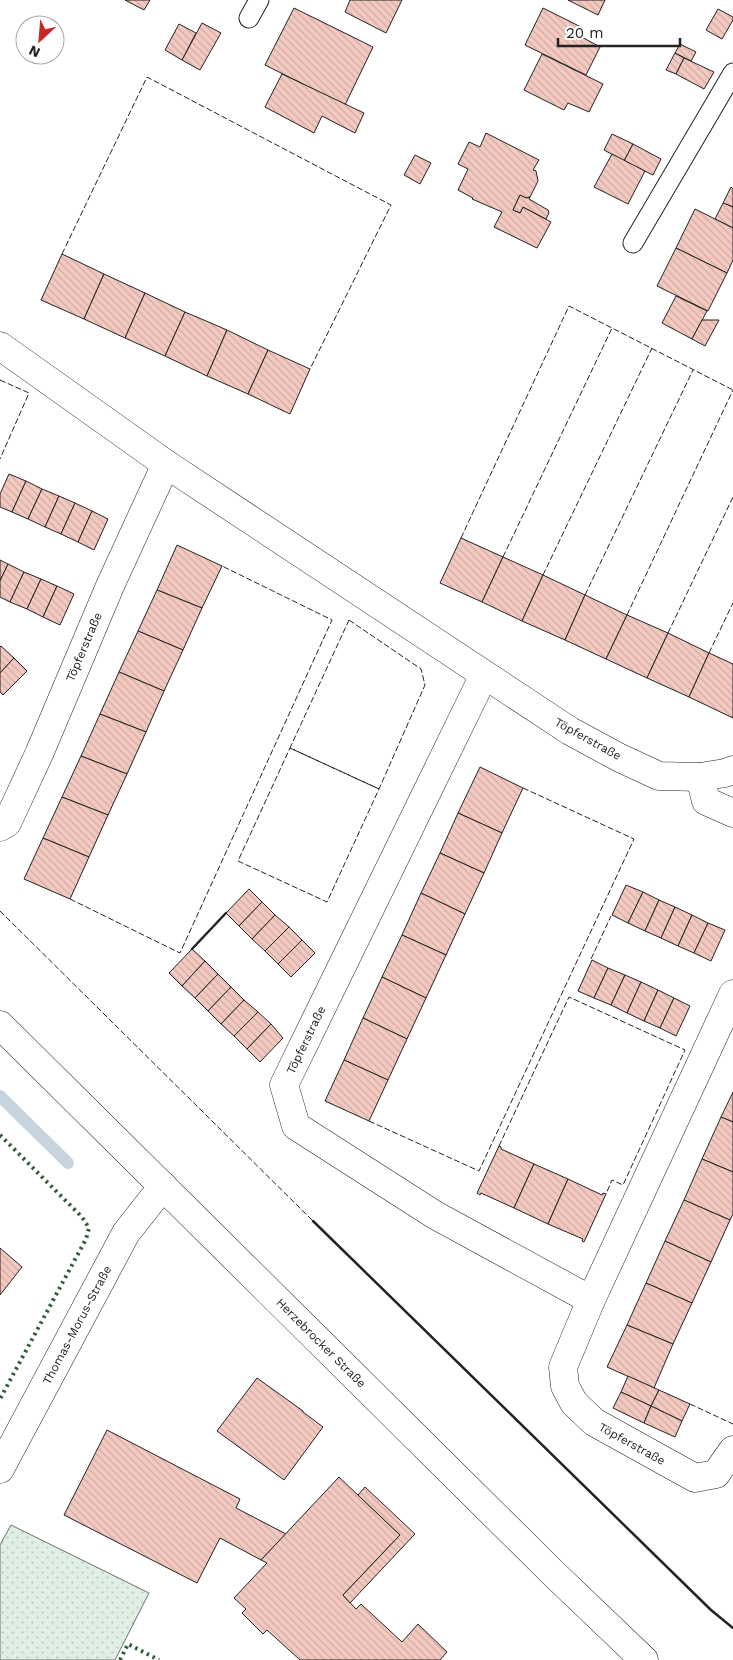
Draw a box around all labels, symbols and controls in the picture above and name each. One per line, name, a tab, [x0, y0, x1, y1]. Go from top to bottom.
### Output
north arrow	[15, 15, 65, 65]
scale bar	[558, 15, 680, 47]
text: 20 m	[566, 24, 604, 42]
text: N	[26, 42, 42, 61]
street label: Töpferstraße	[63, 610, 105, 684]
street label: Töpferstraße	[552, 715, 624, 763]
street label: Töpferstraße	[284, 1004, 329, 1076]
street label: Thomas-Morus-Straße	[40, 1263, 114, 1387]
street label: Herzebrocker Straße	[273, 1295, 369, 1391]
street label: Töpferstraße	[596, 1420, 668, 1468]

